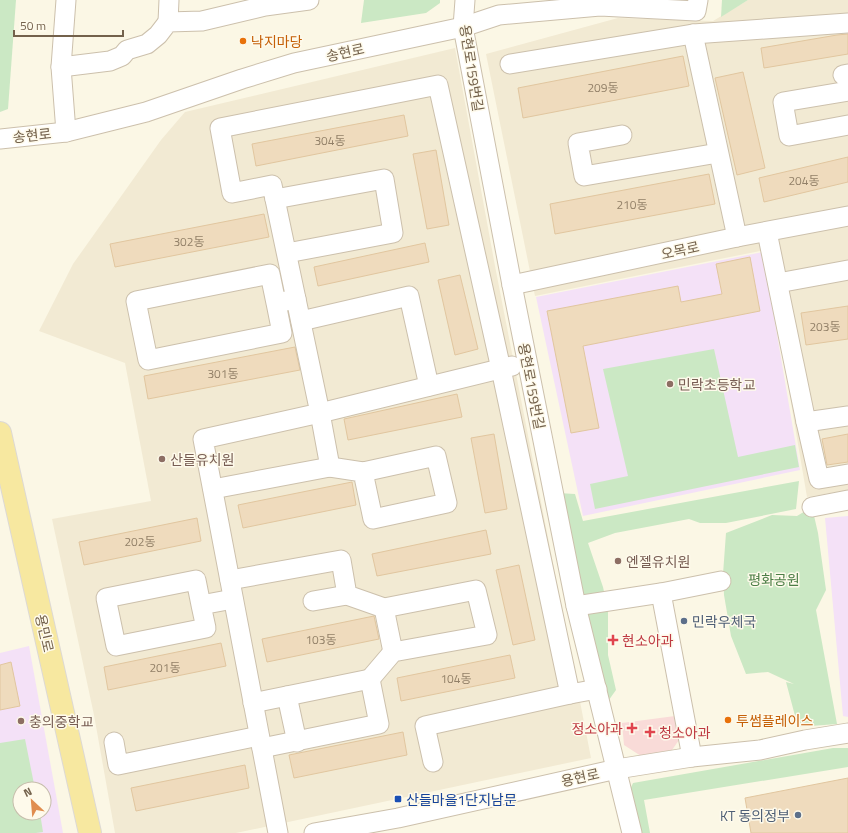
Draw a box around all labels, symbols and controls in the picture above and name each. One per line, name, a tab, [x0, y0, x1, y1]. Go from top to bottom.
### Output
scale bar	[14, 12, 123, 38]
text: 50 m	[20, 16, 46, 35]
street label: 용현로159번길	[455, 23, 489, 113]
place label: 낙지마당	[251, 31, 303, 52]
marker: 낙지마당	[238, 36, 248, 46]
street label: 송현로	[324, 38, 366, 66]
house number: 209동	[587, 78, 619, 97]
street label: 송현로	[12, 123, 52, 147]
house number: 304동	[314, 131, 346, 150]
house number: 204동	[788, 171, 820, 190]
house number: 210동	[616, 195, 648, 214]
house number: 302동	[173, 232, 205, 251]
street label: 오목로	[659, 236, 701, 264]
house number: 203동	[809, 317, 841, 336]
street label: 용현로159번길	[513, 341, 551, 431]
house number: 301동	[207, 364, 239, 383]
place label: 민락초등학교	[678, 374, 755, 395]
marker: 민락초등학교	[665, 379, 675, 389]
place label: 산들유치원	[170, 449, 234, 470]
marker: 산들유치원	[157, 454, 167, 464]
house number: 202동	[124, 532, 156, 551]
place label: 엔젤유치원	[626, 551, 690, 572]
marker: 엔젤유치원	[613, 556, 623, 566]
park label: 평화공원	[748, 569, 800, 590]
place label: 민락우체국	[692, 611, 757, 632]
street label: 용민로	[30, 612, 60, 654]
marker: 민락우체국	[679, 616, 689, 626]
house number: 103동	[305, 630, 337, 649]
place label: 현소아과	[622, 630, 674, 651]
marker: 현소아과	[607, 634, 619, 646]
house number: 201동	[149, 658, 181, 677]
house number: 104동	[440, 669, 472, 688]
place label: 투썸플레이스	[736, 710, 813, 731]
place label: 충의중학교	[29, 711, 94, 732]
marker: 투썸플레이스	[723, 715, 733, 725]
marker: 충의중학교	[16, 716, 26, 726]
place label: 정소아과	[571, 718, 623, 739]
marker: 정소아과	[626, 722, 638, 734]
place label: 청소아과	[659, 722, 711, 743]
marker: 청소아과	[644, 726, 656, 738]
street label: 용현로	[559, 763, 601, 791]
north arrow	[12, 781, 52, 821]
text: N	[21, 783, 35, 801]
place label: 산들마을1단지남문	[406, 789, 517, 810]
marker: 산들마을1단지남문	[393, 794, 403, 804]
place label: KT 동의정부	[720, 805, 790, 826]
marker: KT 동의정부	[793, 810, 803, 820]

